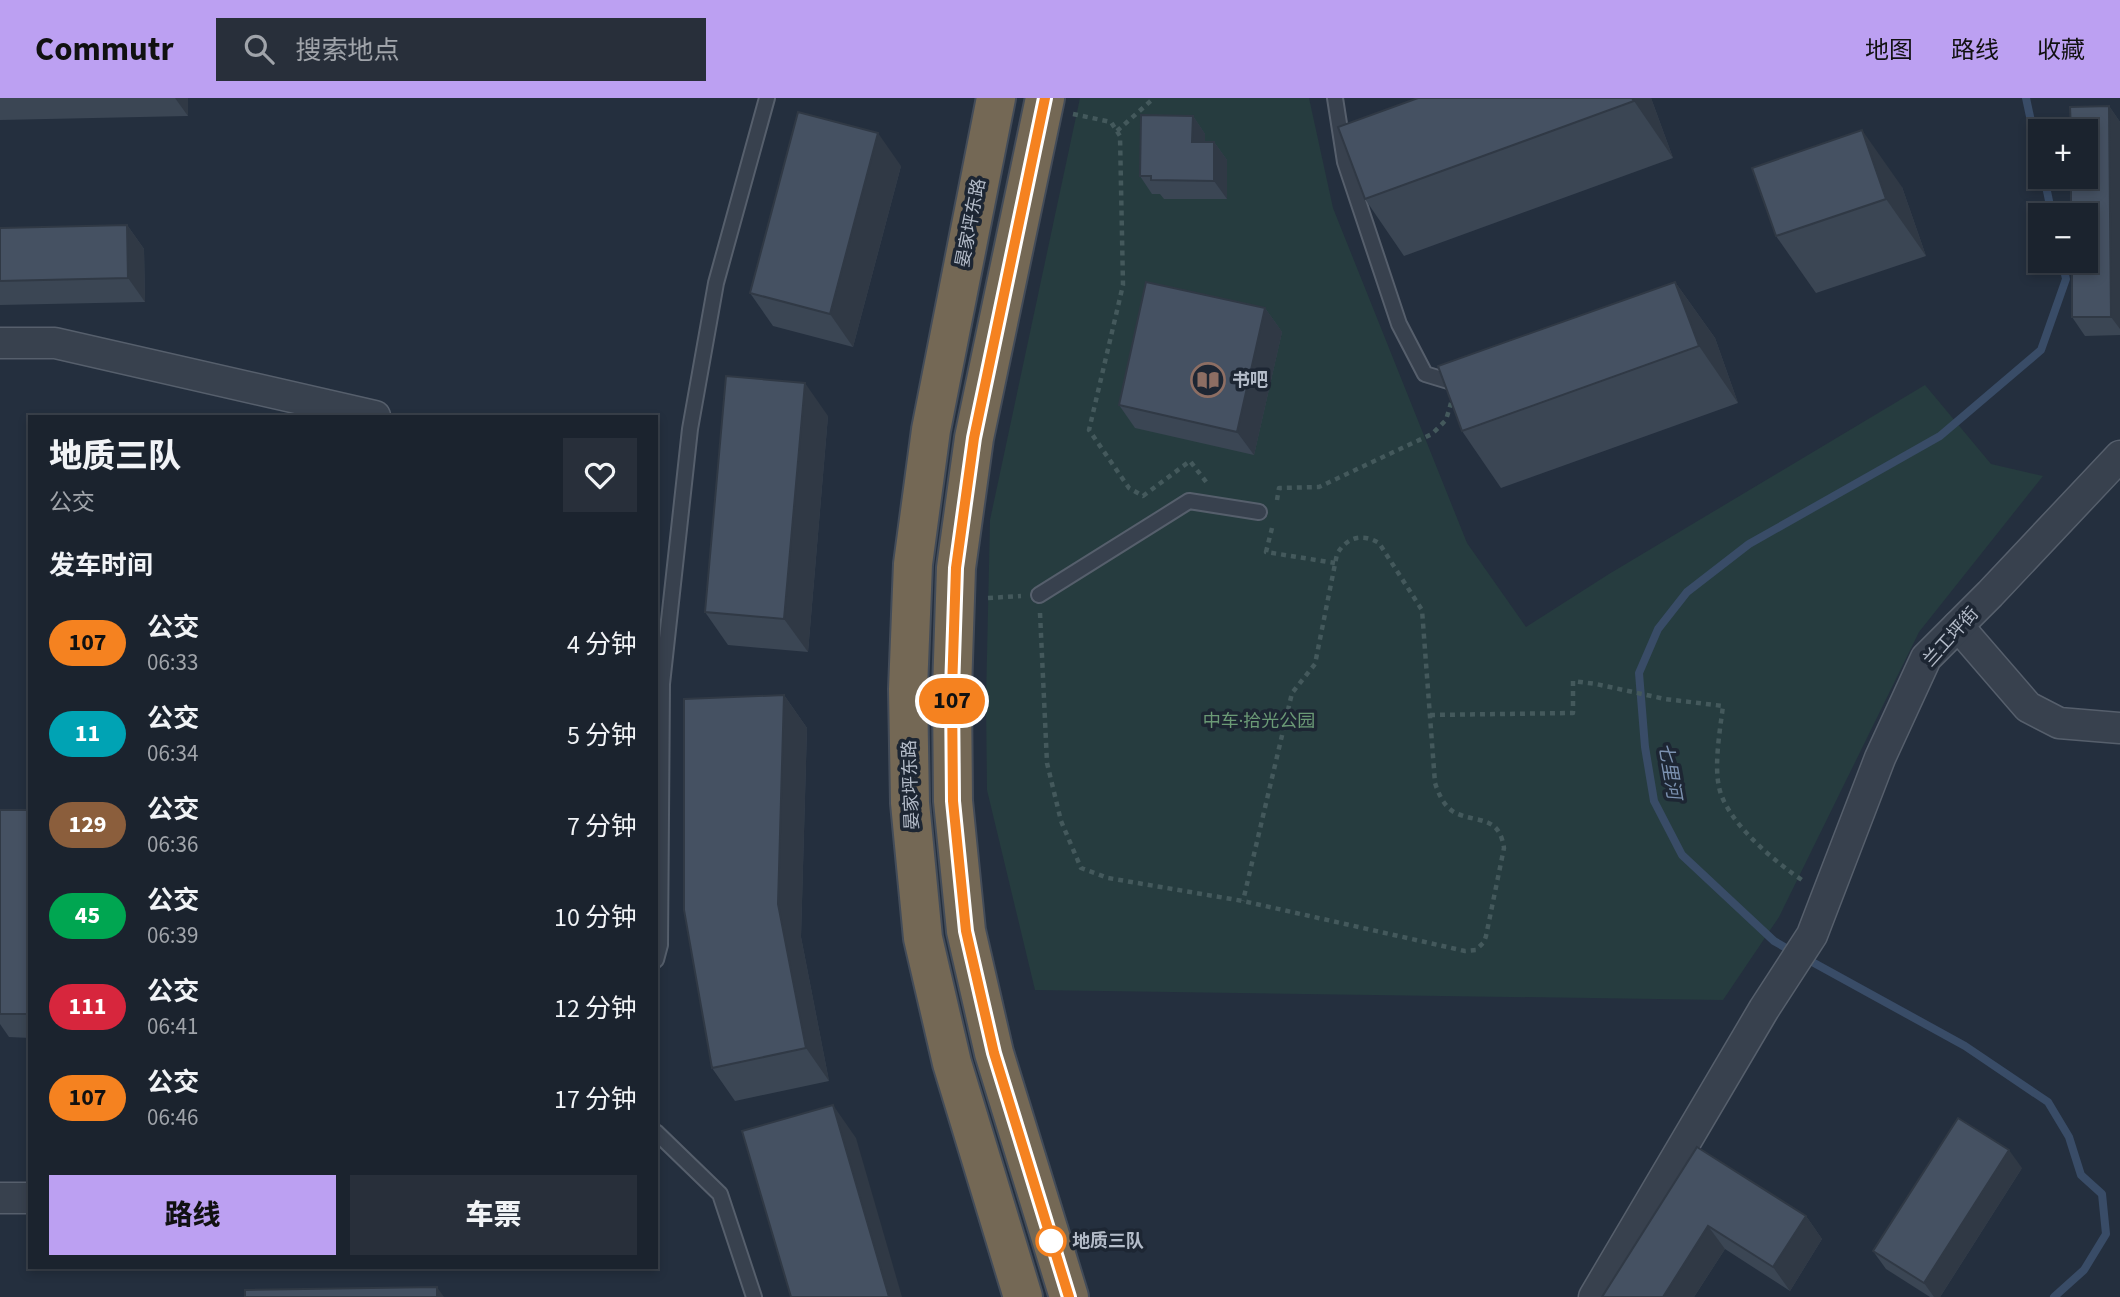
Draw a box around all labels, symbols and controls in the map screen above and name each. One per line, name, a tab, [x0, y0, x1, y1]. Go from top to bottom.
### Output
search box	[216, 18, 706, 81]
text: Commutr	[35, 26, 174, 73]
icon: search	[240, 30, 278, 68]
text: 搜索地点	[296, 32, 400, 69]
text: 地图	[1865, 33, 1913, 68]
text: 路线	[1951, 33, 1999, 68]
text: 收藏	[2037, 33, 2085, 68]
map controls	[2028, 119, 2098, 273]
button: +	[2028, 119, 2098, 189]
street label: 晏家坪东路	[950, 176, 992, 270]
button: −	[2028, 203, 2098, 273]
library icon: 书吧	[1189, 361, 1227, 399]
place label: 书吧	[1232, 368, 1268, 393]
text: 地质三队	[49, 433, 181, 480]
button: heart	[563, 438, 637, 512]
text: 公交	[49, 486, 95, 519]
text: 发车时间	[49, 547, 153, 584]
street label: 兰工坪街	[1918, 602, 1984, 672]
text: 公交	[147, 609, 199, 646]
text: 107	[68, 625, 107, 660]
text: 4 分钟	[567, 626, 637, 663]
text: 06:33	[147, 646, 198, 679]
line badge: 107	[912, 678, 992, 724]
text: 107	[933, 683, 971, 718]
text: 公交	[147, 700, 199, 737]
park label: 中车·拾光公园	[1203, 709, 1315, 734]
text: 11	[75, 716, 100, 751]
text: 5 分钟	[567, 717, 637, 754]
text: 06:34	[147, 737, 198, 770]
street label: 晏家坪东路	[897, 740, 925, 830]
water label: 七里河	[1651, 741, 1688, 805]
text: 公交	[147, 791, 199, 828]
text: 129	[68, 807, 107, 842]
text: 7 分钟	[567, 808, 637, 845]
text: 06:36	[147, 828, 198, 861]
text: 公交	[147, 882, 199, 919]
text: 45	[75, 898, 100, 933]
text: 10 分钟	[554, 899, 637, 936]
text: 06:39	[147, 919, 198, 952]
text: 公交	[147, 973, 199, 1010]
text: 111	[68, 989, 107, 1024]
text: 12 分钟	[554, 990, 637, 1027]
text: 06:41	[147, 1010, 198, 1043]
text: 公交	[147, 1064, 199, 1101]
text: 107	[68, 1080, 107, 1115]
text: 17 分钟	[554, 1081, 637, 1118]
text: 06:46	[147, 1101, 198, 1134]
button: 路线	[49, 1175, 336, 1255]
button: 车票	[350, 1175, 637, 1255]
marker: 地质三队	[1036, 1226, 1066, 1256]
place label: 地质三队	[1072, 1229, 1144, 1254]

